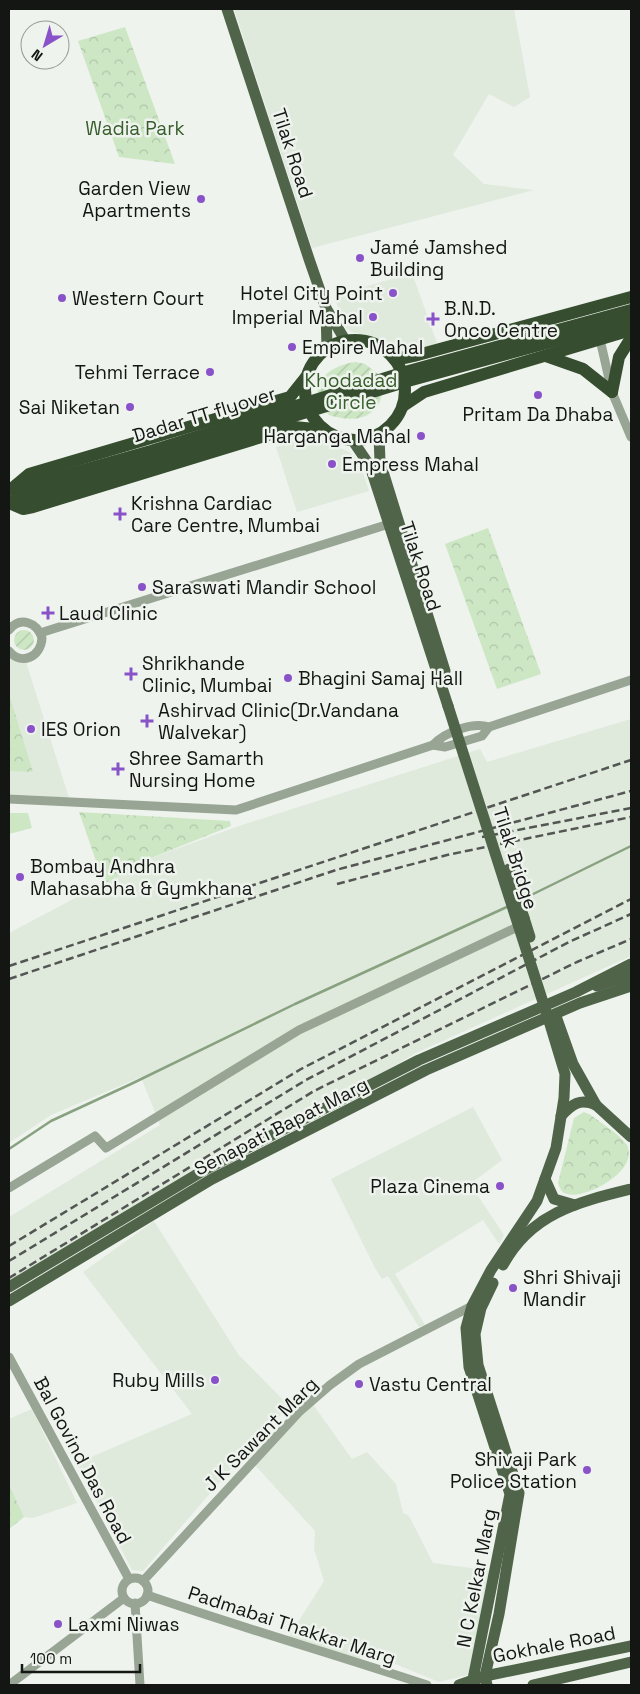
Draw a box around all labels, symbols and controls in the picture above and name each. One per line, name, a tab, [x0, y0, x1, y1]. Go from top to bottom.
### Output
north arrow	[20, 20, 70, 70]
text: N	[28, 45, 46, 65]
street label: Tilak Road	[266, 105, 319, 201]
park label: Wadia Park	[85, 116, 185, 141]
place label: Garden View Apartments	[78, 176, 191, 223]
marker: Garden View Apartments	[195, 193, 207, 205]
place label: Jamé Jamshed Building	[370, 235, 507, 282]
marker: Jamé Jamshed Building	[354, 252, 366, 264]
place label: Hotel City Point	[240, 281, 383, 306]
place label: Western Court	[72, 286, 204, 311]
marker: Hotel City Point	[387, 287, 399, 299]
marker: Western Court	[56, 292, 68, 304]
place label: B.N.D. Onco Centre	[444, 296, 558, 343]
place label: Imperial Mahal	[232, 305, 363, 330]
marker: Imperial Mahal	[367, 311, 379, 323]
marker: B.N.D. Onco Centre	[426, 312, 440, 326]
place label: Empire Mahal	[302, 335, 423, 360]
marker: Empire Mahal	[286, 341, 298, 353]
place label: Tehmi Terrace	[75, 360, 200, 385]
marker: Tehmi Terrace	[204, 366, 216, 378]
park label: Khodadad Circle	[304, 368, 398, 415]
street label: Dadar TT flyover	[129, 381, 279, 448]
marker: Pritam Da Dhaba	[532, 389, 544, 401]
place label: Sai Niketan	[19, 395, 120, 420]
marker: Sai Niketan	[124, 401, 136, 413]
place label: Pritam Da Dhaba	[463, 402, 613, 427]
place label: Harganga Mahal	[263, 424, 411, 449]
marker: Harganga Mahal	[415, 430, 427, 442]
place label: Empress Mahal	[342, 452, 479, 477]
marker: Empress Mahal	[326, 458, 338, 470]
place label: Krishna Cardiac Care Centre, Mumbai	[131, 491, 320, 538]
marker: Krishna Cardiac Care Centre, Mumbai	[113, 507, 127, 521]
street label: Tilak Road	[394, 518, 447, 614]
place label: Saraswati Mandir School	[152, 575, 377, 600]
marker: Saraswati Mandir School	[136, 581, 148, 593]
place label: Laud Clinic	[59, 601, 158, 626]
marker: Laud Clinic	[41, 606, 55, 620]
place label: Shrikhande Clinic, Mumbai	[142, 651, 272, 698]
place label: Bhagini Samaj Hall	[298, 666, 463, 691]
marker: Shrikhande Clinic, Mumbai	[124, 667, 138, 681]
marker: Bhagini Samaj Hall	[282, 672, 294, 684]
place label: Ashirvad Clinic(Dr.Vandana Walvekar)	[158, 698, 399, 745]
marker: Ashirvad Clinic(Dr.Vandana Walvekar)	[140, 714, 154, 728]
place label: IES Orion	[41, 717, 121, 742]
marker: IES Orion	[25, 723, 37, 735]
place label: Shree Samarth Nursing Home	[129, 746, 264, 793]
marker: Shree Samarth Nursing Home	[111, 762, 125, 776]
street label: Tilak Bridge	[487, 804, 544, 913]
place label: Bombay Andhra Mahasabha & Gymkhana	[30, 854, 253, 901]
marker: Bombay Andhra Mahasabha & Gymkhana	[14, 871, 26, 883]
street label: Senapati Bapat Marg	[190, 1072, 373, 1181]
place label: Plaza Cinema	[370, 1174, 490, 1199]
marker: Plaza Cinema	[494, 1180, 506, 1192]
place label: Shri Shivaji Mandir	[523, 1265, 621, 1312]
marker: Shri Shivaji Mandir	[507, 1282, 519, 1294]
place label: Ruby Mills	[112, 1368, 205, 1393]
street label: Bal Govind Das Road	[28, 1372, 137, 1548]
street label: J K Sawant Marg	[198, 1372, 323, 1497]
place label: Vastu Central	[369, 1372, 492, 1397]
marker: Ruby Mills	[209, 1374, 221, 1386]
marker: Vastu Central	[353, 1378, 365, 1390]
place label: Shivaji Park Police Station	[450, 1447, 577, 1494]
marker: Shivaji Park Police Station	[581, 1464, 593, 1476]
street label: N C Kelkar Marg	[451, 1506, 502, 1650]
street label: Padmabai Thakkar Marg	[185, 1580, 399, 1671]
place label: Laxmi Niwas	[68, 1612, 180, 1637]
marker: Laxmi Niwas	[52, 1618, 64, 1630]
street label: Gokhale Road	[491, 1620, 618, 1669]
scale bar	[22, 1642, 140, 1674]
text: 100 m	[30, 1649, 72, 1668]

